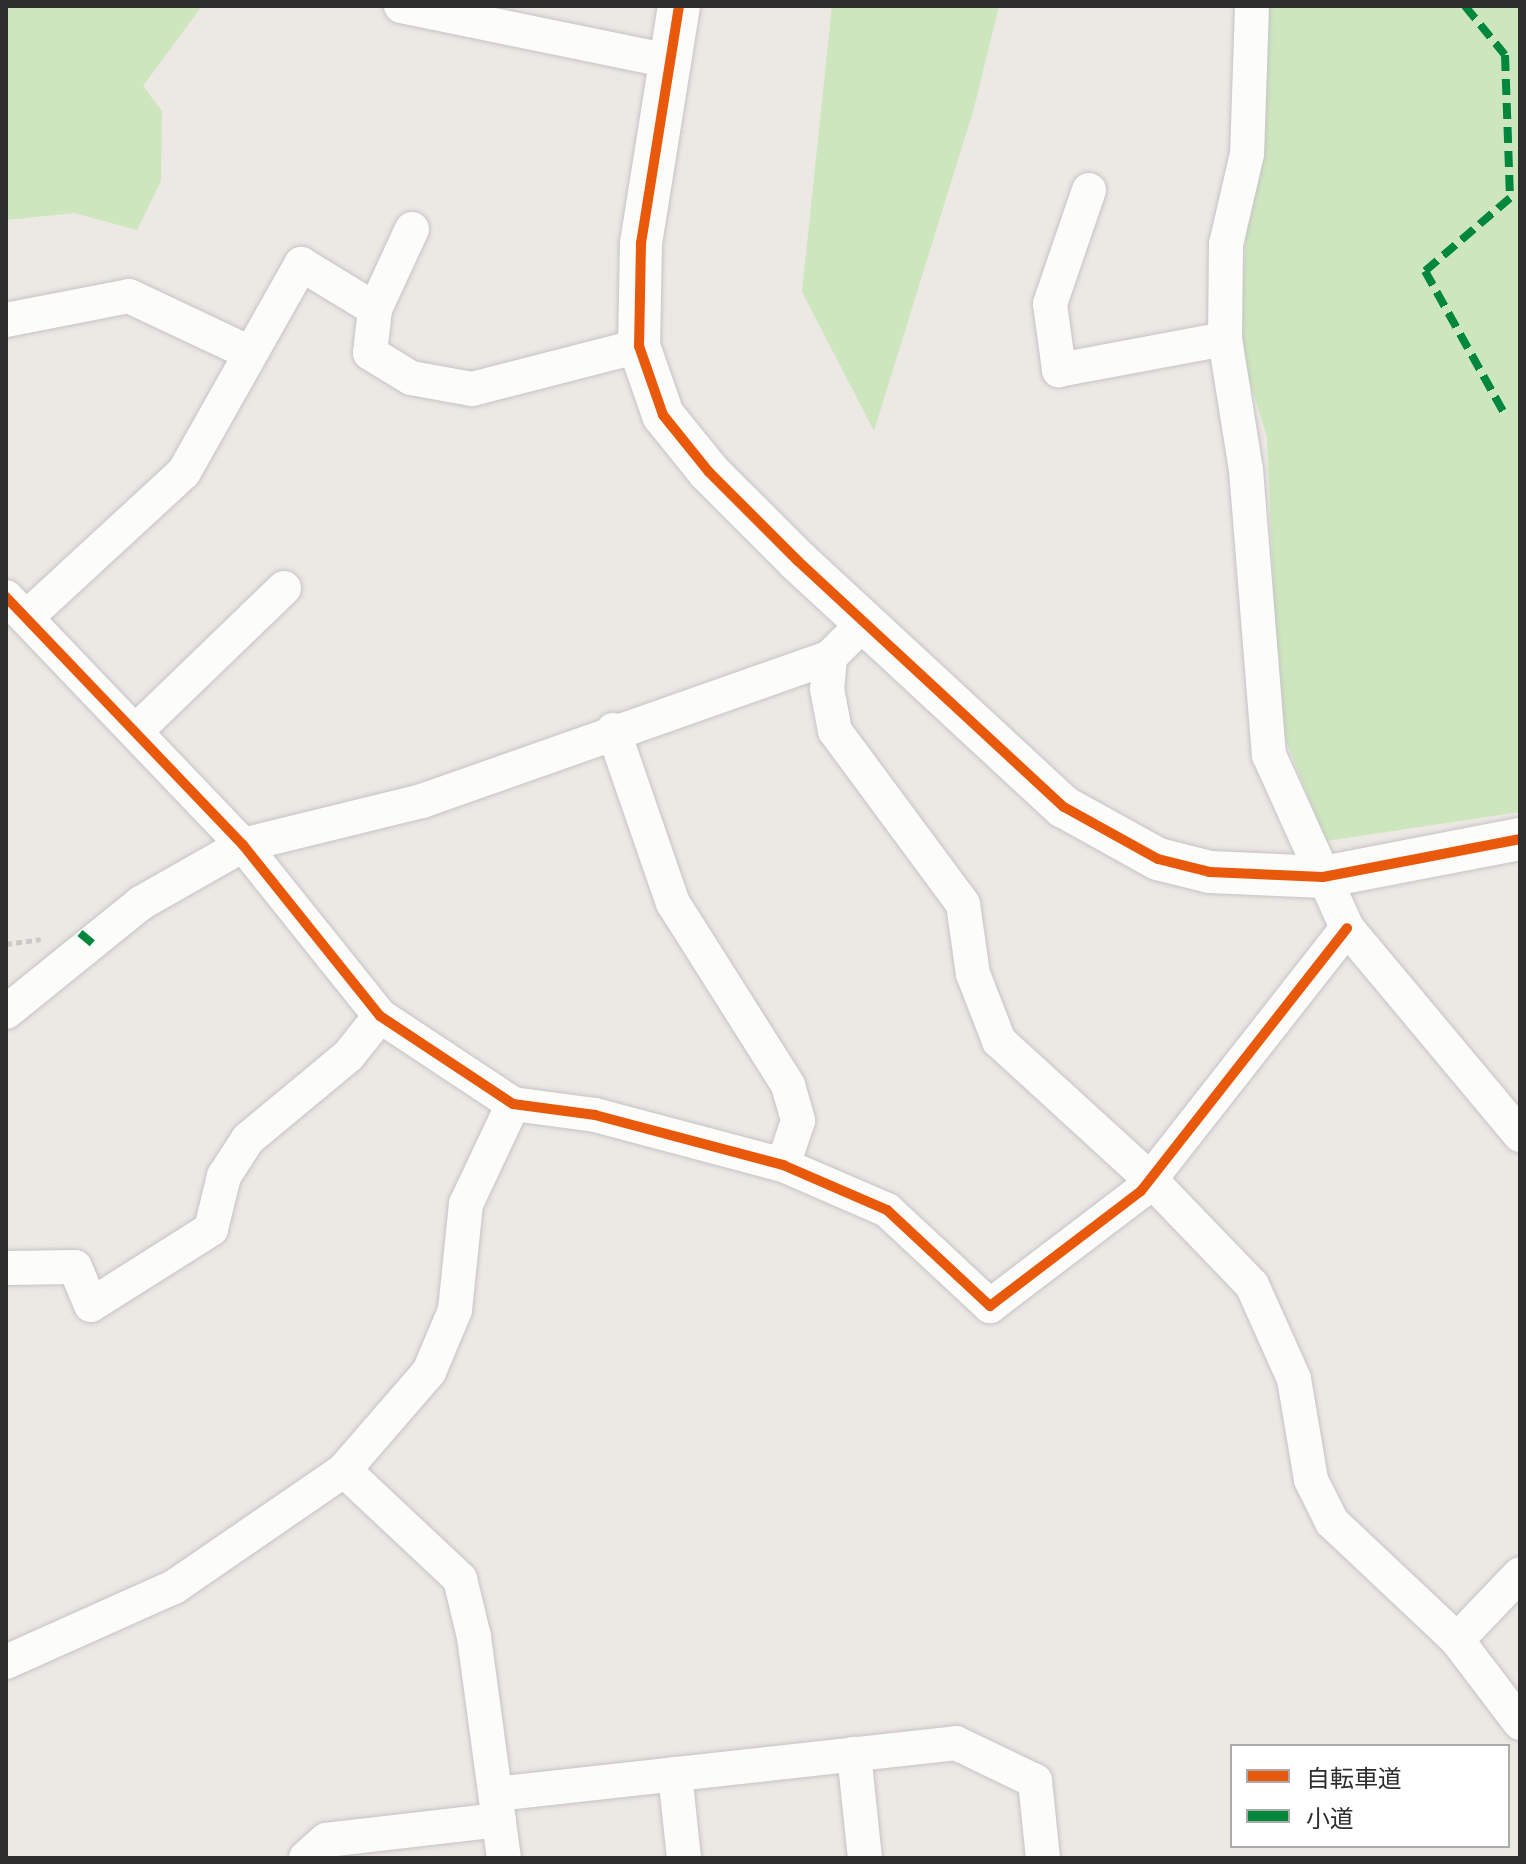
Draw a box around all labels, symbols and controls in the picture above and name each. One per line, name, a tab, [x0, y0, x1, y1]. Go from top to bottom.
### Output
legend	[1230, 1744, 1510, 1848]
text: 自転車道	[1306, 1763, 1402, 1794]
text: 小道	[1306, 1803, 1354, 1834]

